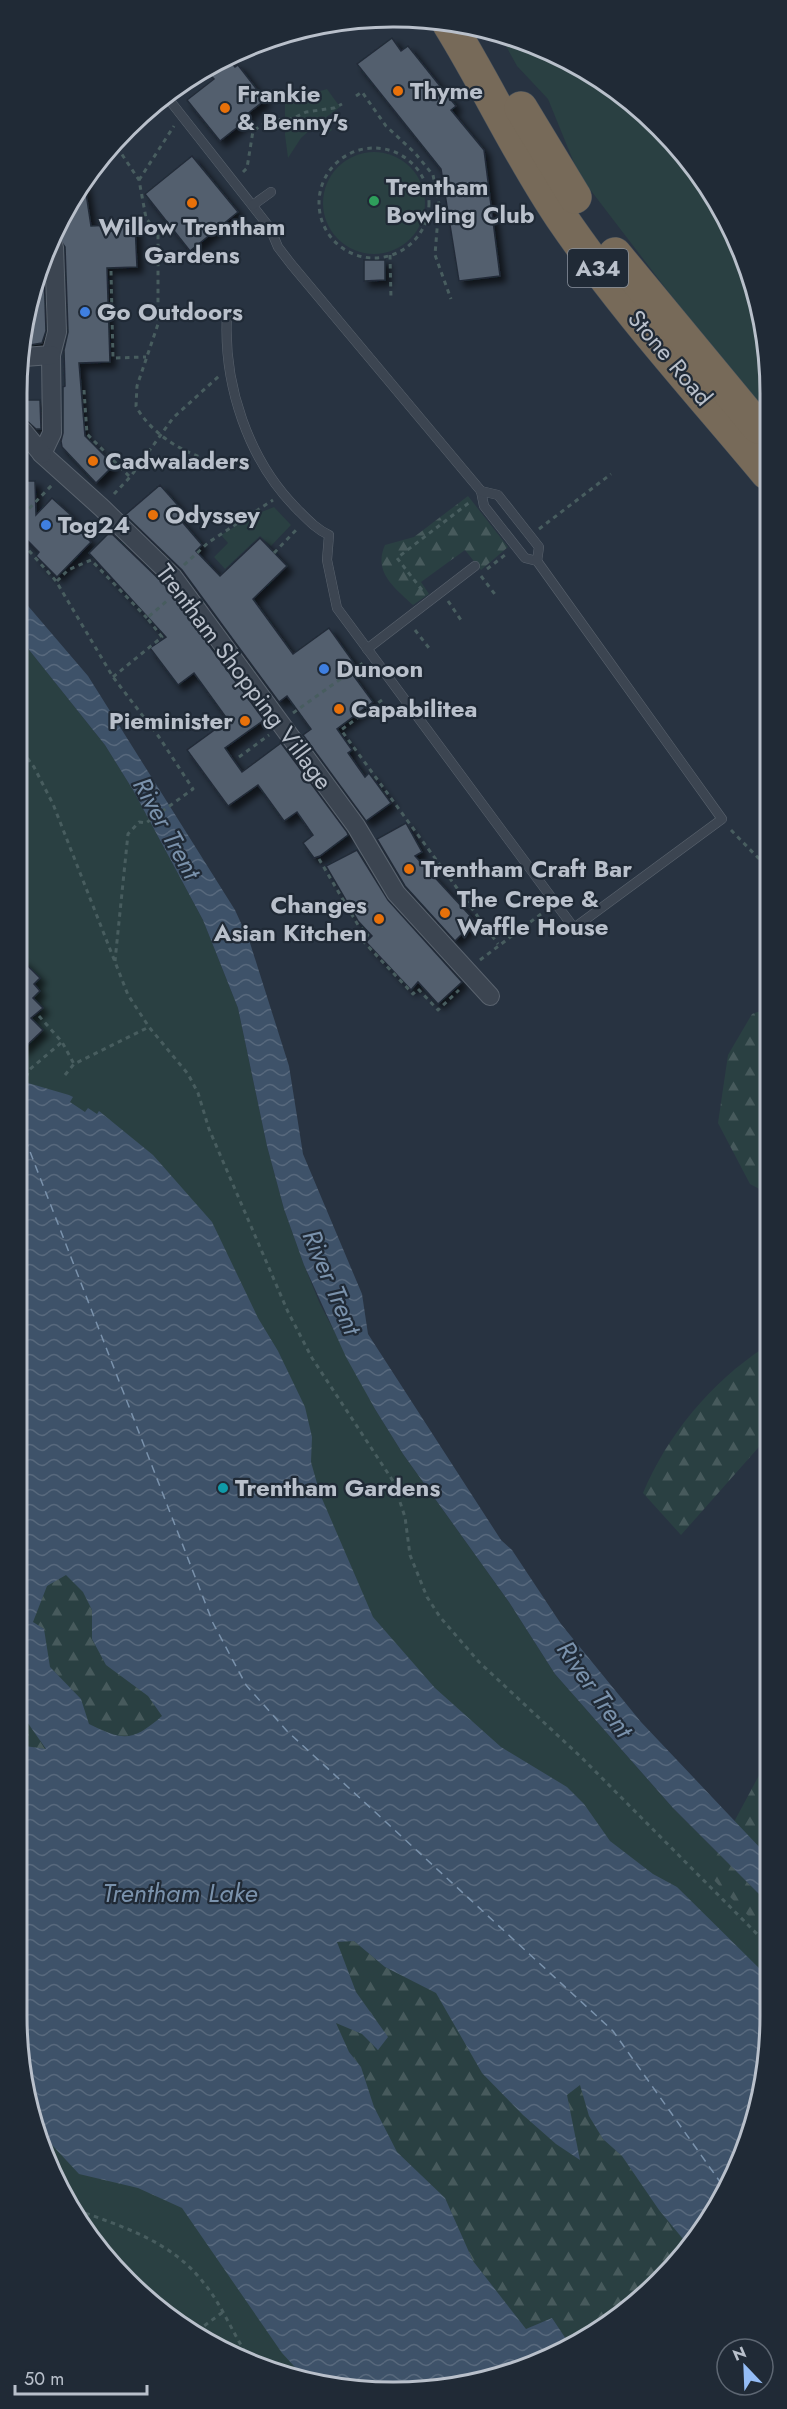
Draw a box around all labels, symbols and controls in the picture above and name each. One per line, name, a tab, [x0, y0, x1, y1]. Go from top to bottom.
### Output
place label: Thyme	[410, 73, 483, 108]
place label: Frankie & Benny's	[237, 76, 348, 139]
marker: Thyme	[391, 84, 405, 98]
marker: Frankie & Benny's	[218, 101, 232, 115]
place label: Trentham Bowling Club	[386, 169, 535, 232]
marker: Trentham Bowling Club	[367, 194, 381, 208]
marker: Willow Trentham Gardens	[185, 196, 199, 210]
place label: Willow Trentham Gardens	[99, 209, 285, 272]
road number: A34	[568, 249, 628, 287]
place label: Go Outdoors	[97, 294, 243, 329]
street label: Stone Road	[620, 302, 721, 413]
marker: Go Outdoors	[78, 305, 92, 319]
place label: Cadwaladers	[105, 443, 250, 478]
marker: Cadwaladers	[86, 454, 100, 468]
place label: Odyssey	[165, 497, 260, 532]
place label: Tog24	[58, 507, 130, 542]
marker: Odyssey	[146, 508, 160, 522]
marker: Tog24	[39, 518, 53, 532]
street label: Trentham Shopping Village	[148, 557, 341, 797]
place label: Dunoon	[336, 651, 423, 686]
marker: Dunoon	[317, 662, 331, 676]
place label: Capabilitea	[351, 691, 477, 726]
marker: Capabilitea	[332, 702, 346, 716]
place label: Pieminister	[109, 703, 233, 738]
marker: Pieminister	[238, 714, 252, 728]
water label: River Trent	[123, 770, 211, 887]
place label: Trentham Craft Bar	[421, 851, 632, 886]
marker: Trentham Craft Bar	[402, 862, 416, 876]
place label: The Crepe & Waffle House	[457, 881, 609, 944]
place label: Changes Asian Kitchen	[213, 887, 367, 950]
marker: The Crepe & Waffle House	[438, 906, 452, 920]
marker: Changes Asian Kitchen	[372, 912, 386, 926]
water label: River Trent	[293, 1223, 372, 1342]
place label: Trentham Gardens	[235, 1470, 440, 1505]
marker: Trentham Gardens	[216, 1481, 230, 1495]
water label: River Trent	[548, 1633, 644, 1747]
water label: Trentham Lake	[103, 1874, 257, 1912]
north arrow	[715, 2337, 775, 2397]
text: N	[729, 2341, 750, 2367]
scale bar	[15, 2358, 147, 2396]
text: 50 m	[24, 2366, 64, 2392]

